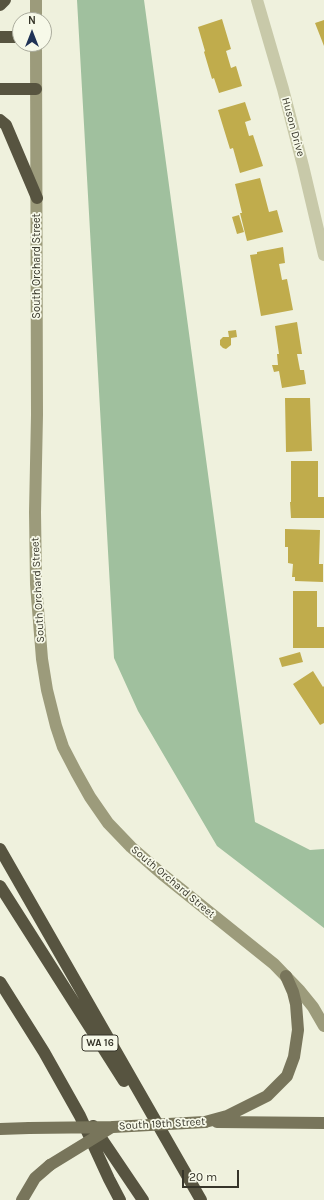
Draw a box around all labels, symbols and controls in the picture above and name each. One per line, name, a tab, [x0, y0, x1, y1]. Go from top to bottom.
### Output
north arrow	[12, 12, 52, 52]
text: N	[28, 14, 36, 27]
street label: Huson Drive	[279, 96, 307, 158]
street label: South Orchard Street	[30, 213, 44, 319]
street label: South Orchard Street	[29, 537, 47, 643]
street label: South Orchard Street	[128, 843, 218, 921]
road number: WA 16	[82, 1035, 118, 1051]
street label: South 19th Street	[119, 1115, 205, 1133]
scale bar	[184, 1162, 241, 1188]
text: 20 m	[189, 1170, 217, 1184]

